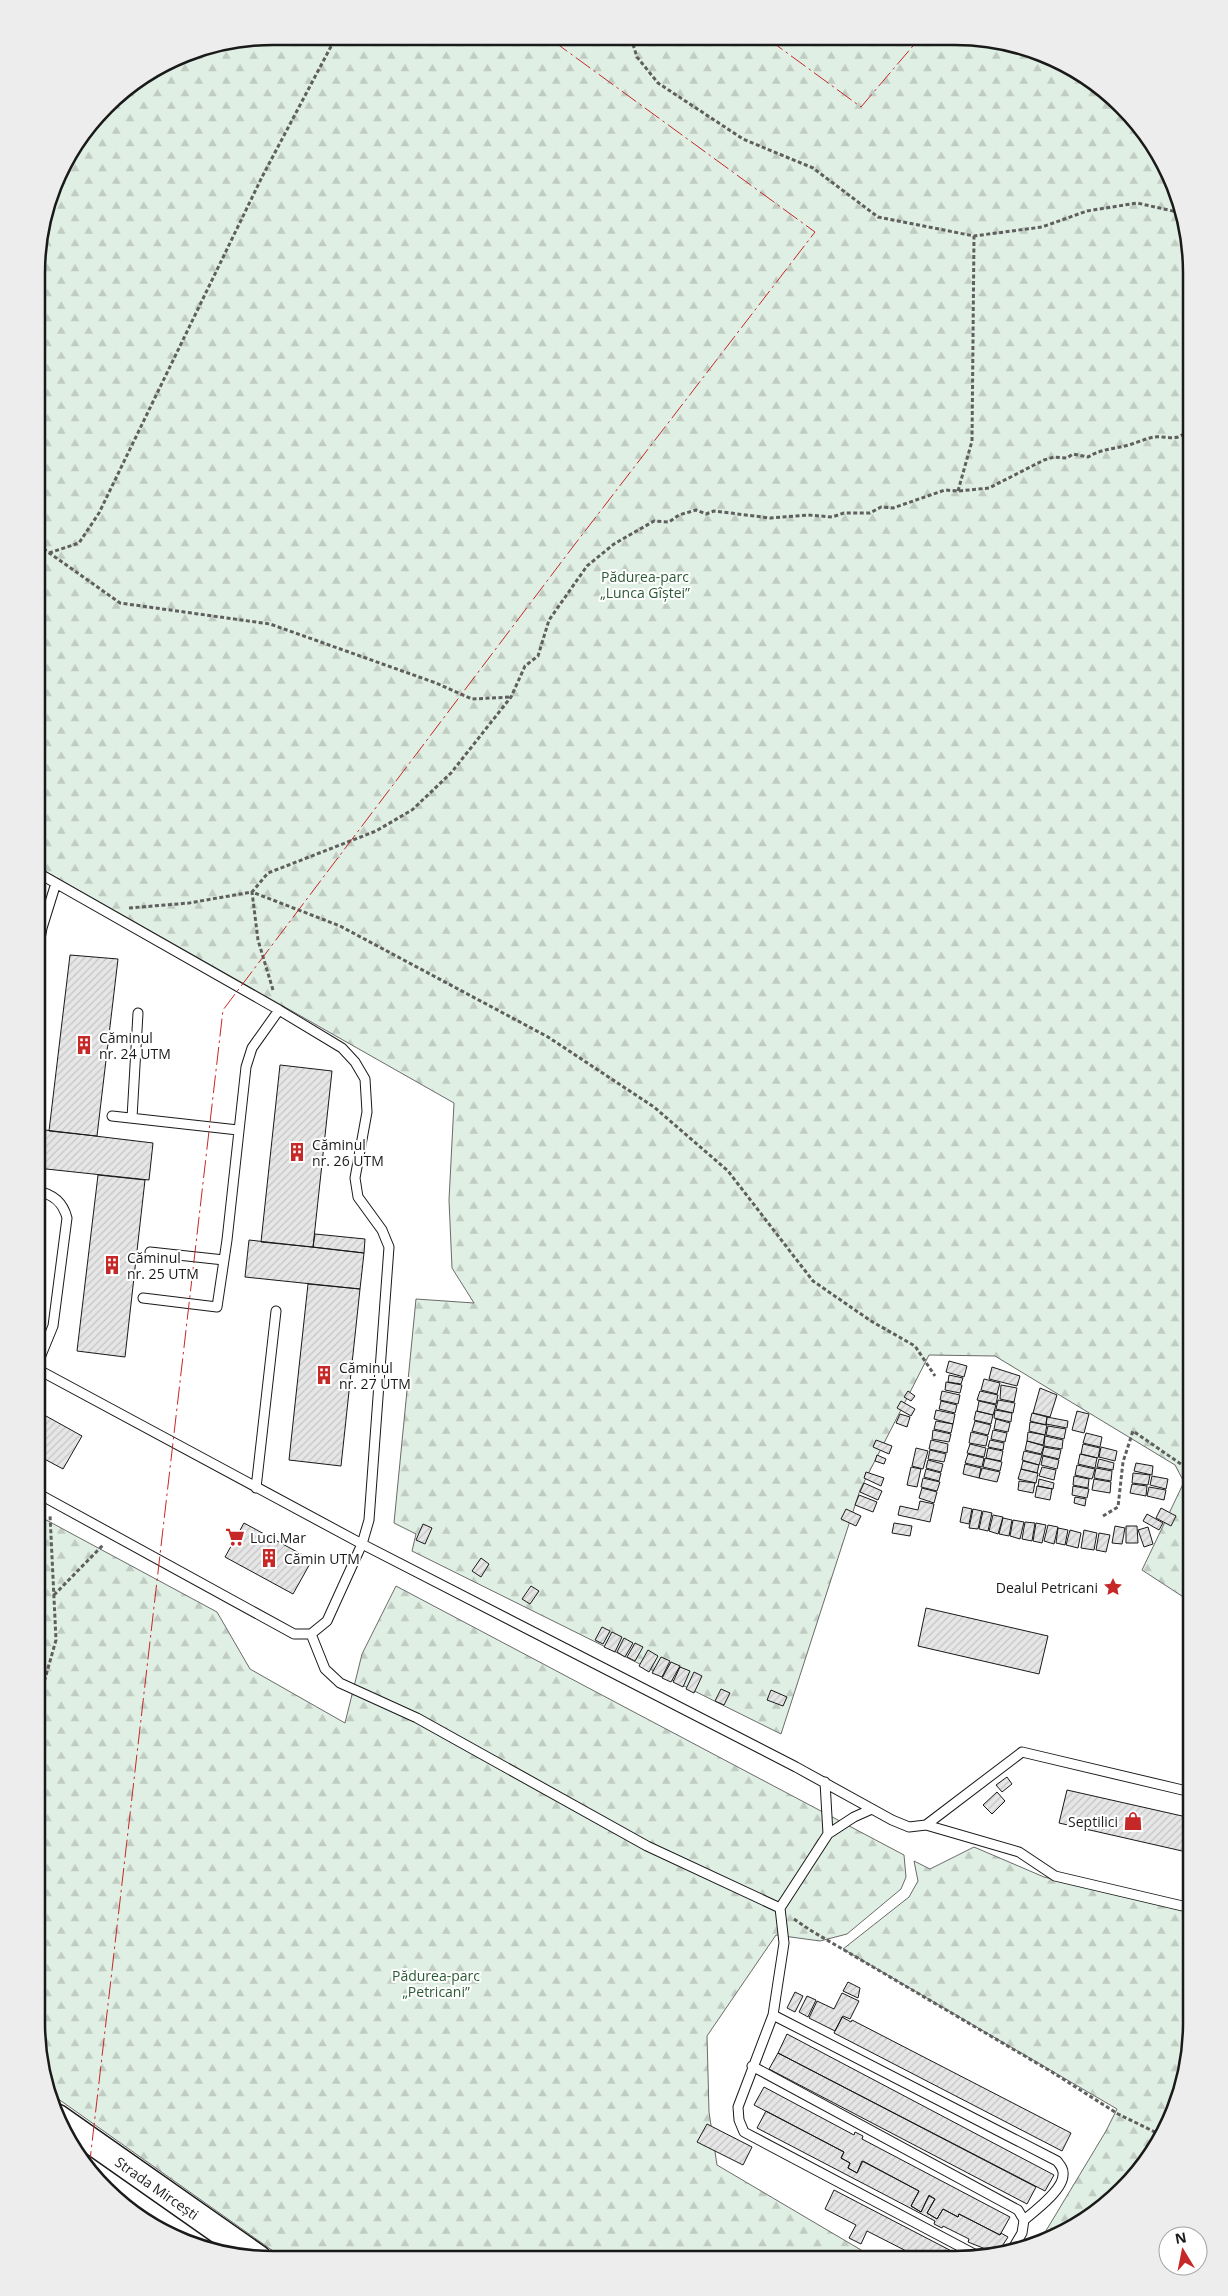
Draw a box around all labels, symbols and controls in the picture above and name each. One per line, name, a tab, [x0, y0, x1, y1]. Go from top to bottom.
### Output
park label: Pădurea-parc „Lunca Gîștei”	[600, 567, 690, 602]
place label: Căminul nr. 24 UTM	[99, 1028, 171, 1063]
building icon: Căminul nr. 24 UTM	[73, 1034, 95, 1056]
place label: Căminul nr. 26 UTM	[312, 1135, 384, 1170]
building icon: Căminul nr. 26 UTM	[286, 1141, 308, 1163]
place label: Căminul nr. 25 UTM	[127, 1248, 199, 1283]
building icon: Căminul nr. 25 UTM	[101, 1254, 123, 1276]
place label: Căminul nr. 27 UTM	[339, 1358, 411, 1393]
building icon: Căminul nr. 27 UTM	[313, 1364, 335, 1386]
supermarket icon: Luci Mar	[224, 1526, 246, 1548]
place label: Luci Mar	[250, 1528, 306, 1547]
building icon: Cămin UTM	[258, 1547, 280, 1569]
place label: Cămin UTM	[284, 1549, 360, 1568]
place icon: Dealul Petricani	[1102, 1576, 1124, 1598]
place label: Dealul Petricani	[996, 1578, 1098, 1597]
shop icon: Septilici	[1122, 1810, 1144, 1832]
place label: Septilici	[1068, 1812, 1118, 1831]
park label: Pădurea-parc „Petricani”	[392, 1966, 480, 2001]
street label: Strada Mircești	[112, 2152, 202, 2224]
north arrow	[1158, 2226, 1208, 2276]
text: N	[1173, 2227, 1188, 2248]

